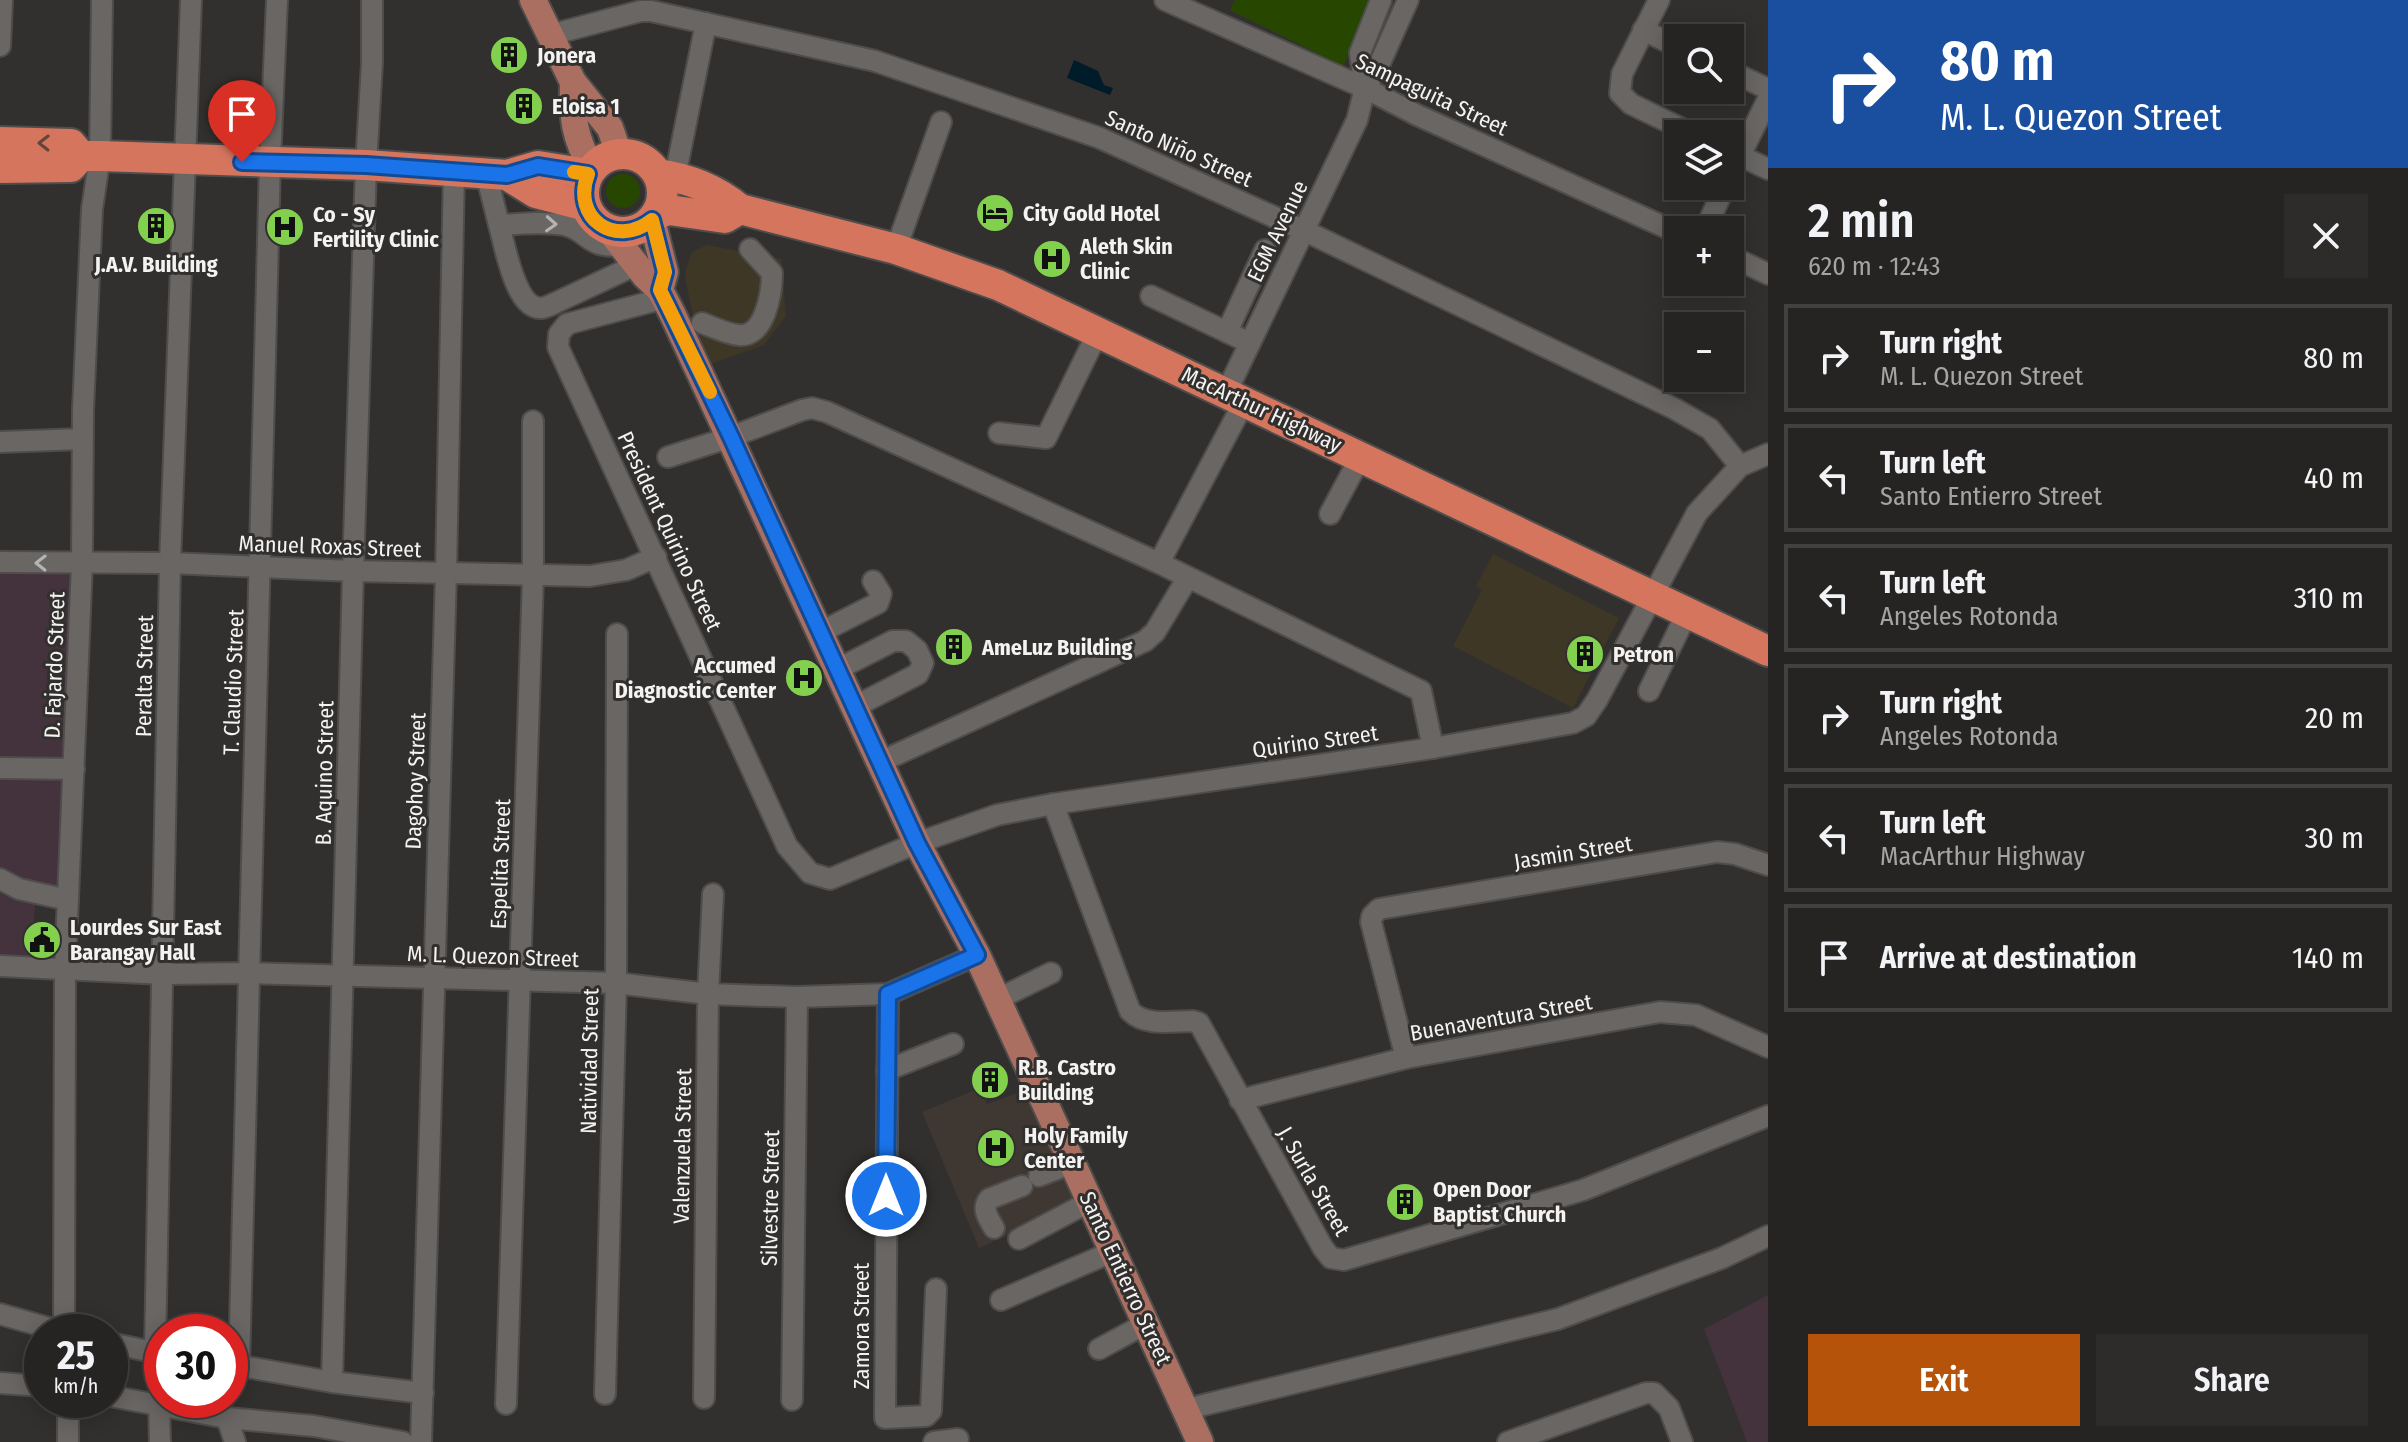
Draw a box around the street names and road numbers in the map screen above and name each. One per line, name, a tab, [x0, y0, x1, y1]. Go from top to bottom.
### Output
street label: Sampaguita Street	[1351, 47, 1513, 142]
street label: Santo Niño Street	[1101, 104, 1257, 193]
street label: EGM Avenue	[1241, 176, 1314, 286]
street label: MacArthur Highway	[1177, 361, 1346, 458]
street label: President Quirino Street	[611, 427, 728, 636]
street label: Manuel Roxas Street	[238, 530, 423, 563]
street label: D. Fajardo Street	[38, 590, 71, 739]
street label: T. Claudio Street	[217, 608, 250, 755]
street label: Peralta Street	[130, 614, 159, 737]
street label: B. Aquino Street	[310, 700, 339, 846]
street label: Dagohoy Street	[400, 711, 431, 850]
street label: Quirino Street	[1251, 719, 1380, 764]
street label: Espelita Street	[485, 797, 516, 930]
street label: Jasmin Street	[1512, 830, 1635, 875]
street label: M. L. Quezon Street	[407, 940, 580, 973]
street label: Natividad Street	[575, 987, 604, 1134]
street label: Buenaventura Street	[1408, 988, 1595, 1047]
street label: Valenzuela Street	[668, 1067, 697, 1224]
street label: J. Surla Street	[1271, 1122, 1356, 1241]
street label: Silvestre Street	[756, 1129, 785, 1266]
street label: Santo Entierro Street	[1074, 1187, 1178, 1370]
street label: Zamora Street	[848, 1262, 875, 1389]

